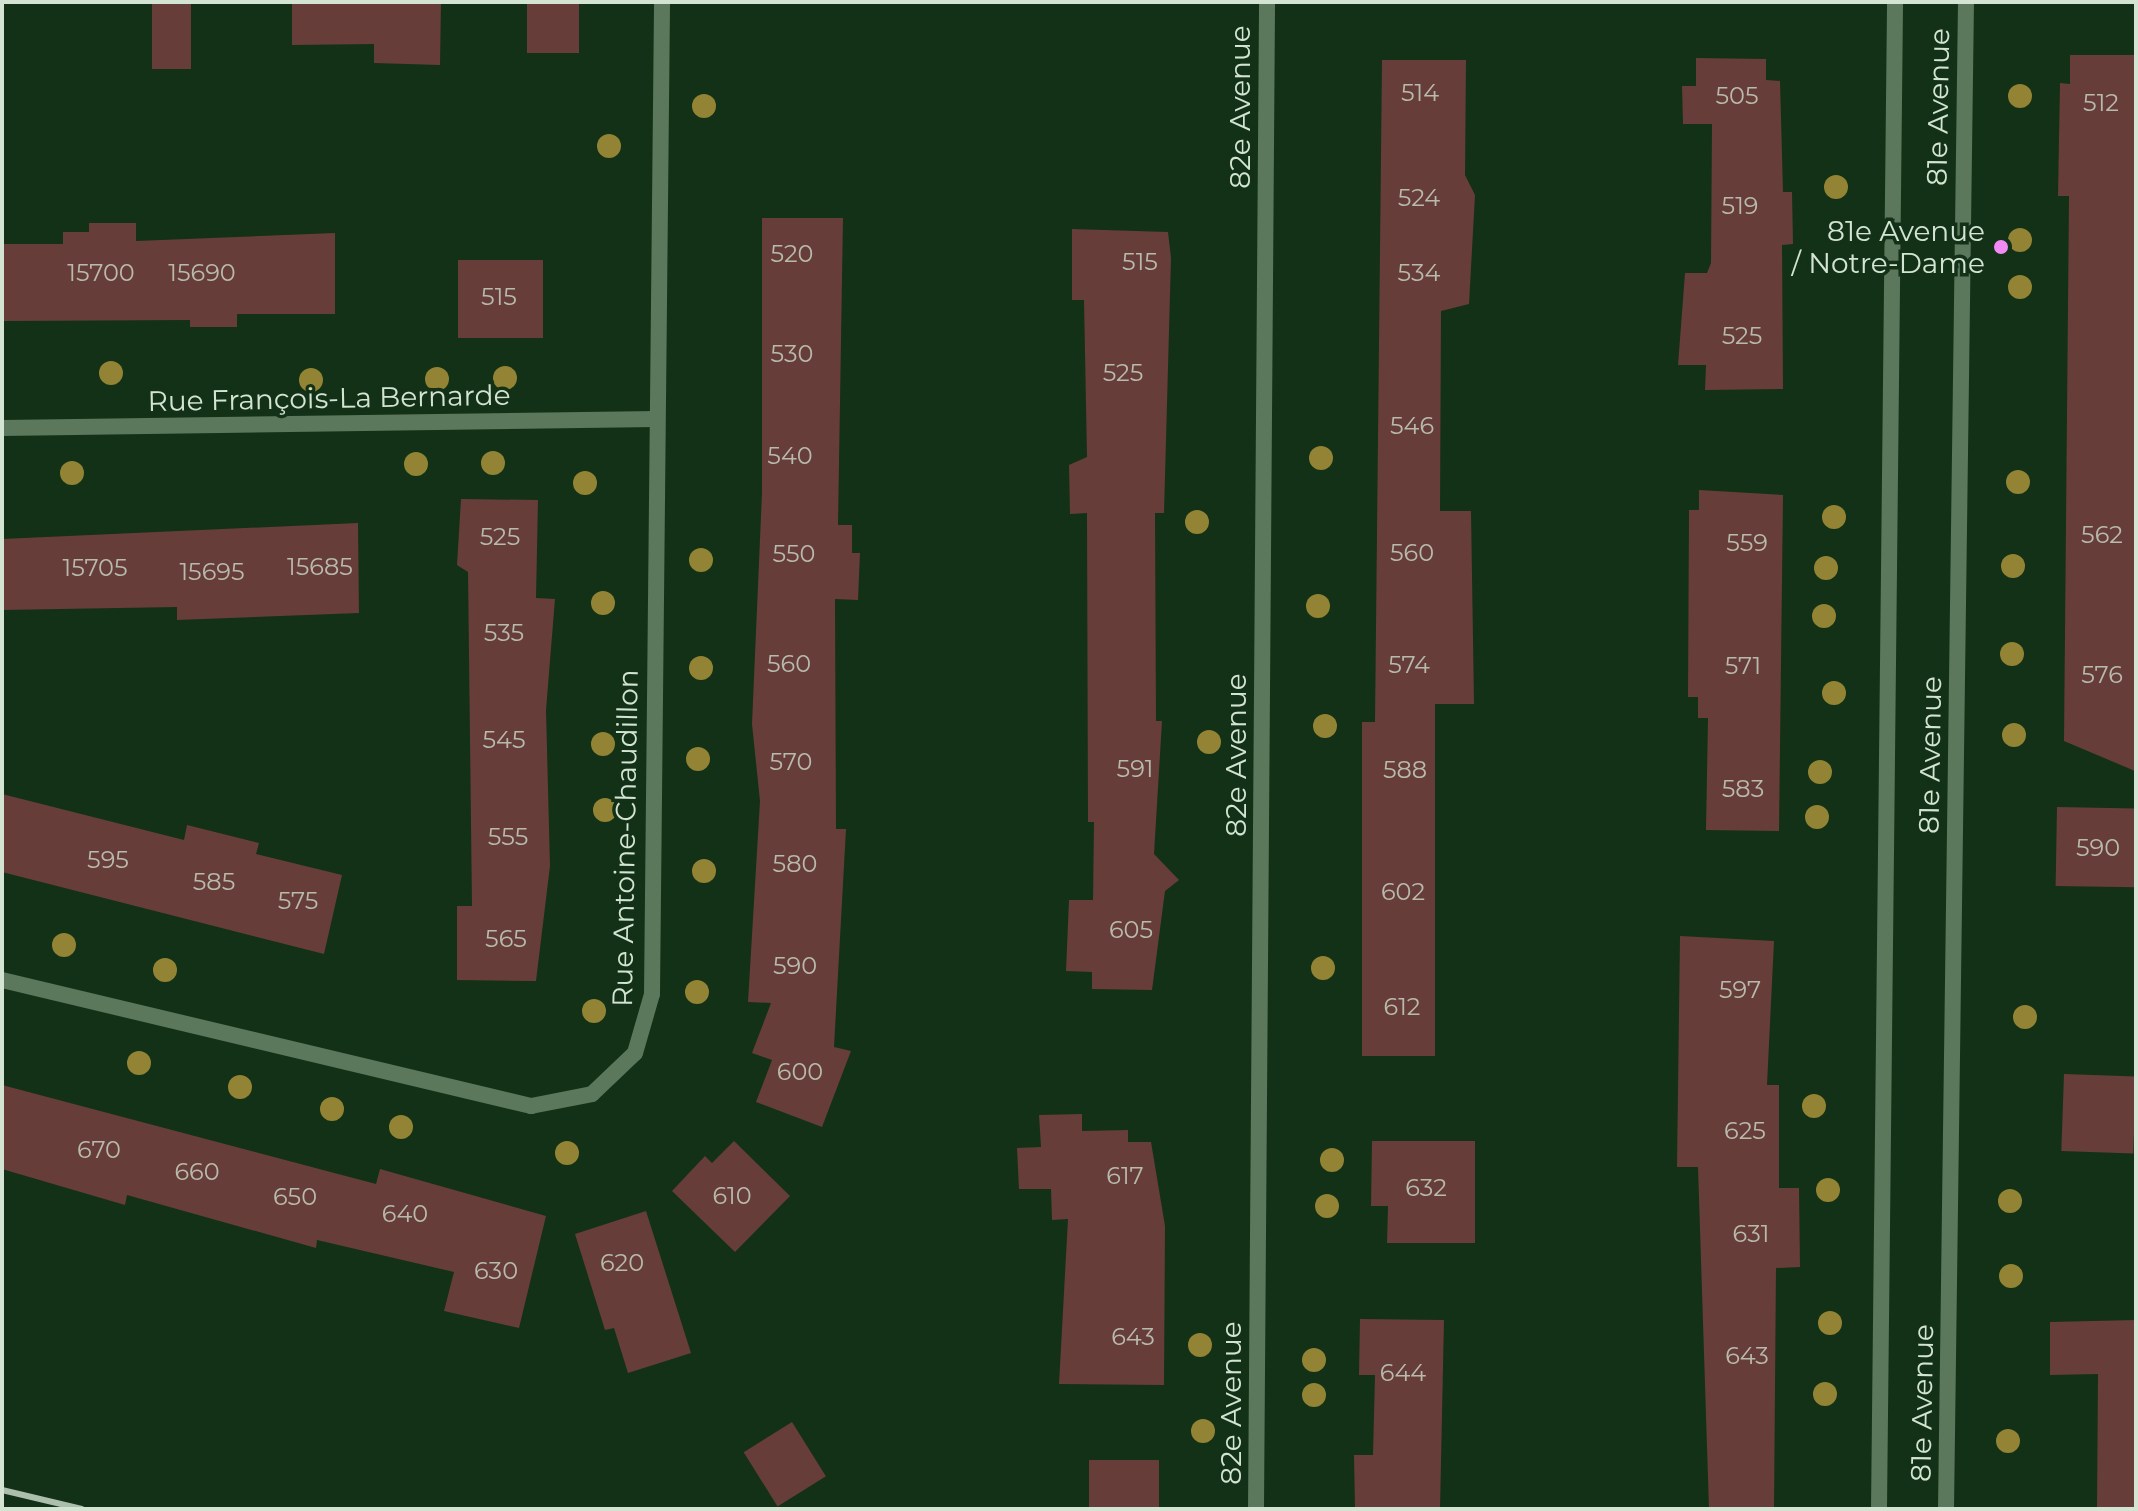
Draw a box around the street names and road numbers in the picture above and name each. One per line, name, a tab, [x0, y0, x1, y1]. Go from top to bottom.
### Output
street label: 82e Avenue	[1223, 25, 1257, 189]
street label: 81e Avenue	[1920, 28, 1956, 186]
street label: Rue François-La Bernarde	[147, 378, 511, 418]
street label: Rue Antoine-Chaudillon	[605, 669, 645, 1007]
street label: 82e Avenue	[1219, 673, 1253, 837]
street label: 81e Avenue	[1912, 676, 1948, 834]
street label: 82e Avenue	[1214, 1321, 1248, 1485]
street label: 81e Avenue	[1904, 1324, 1940, 1482]

